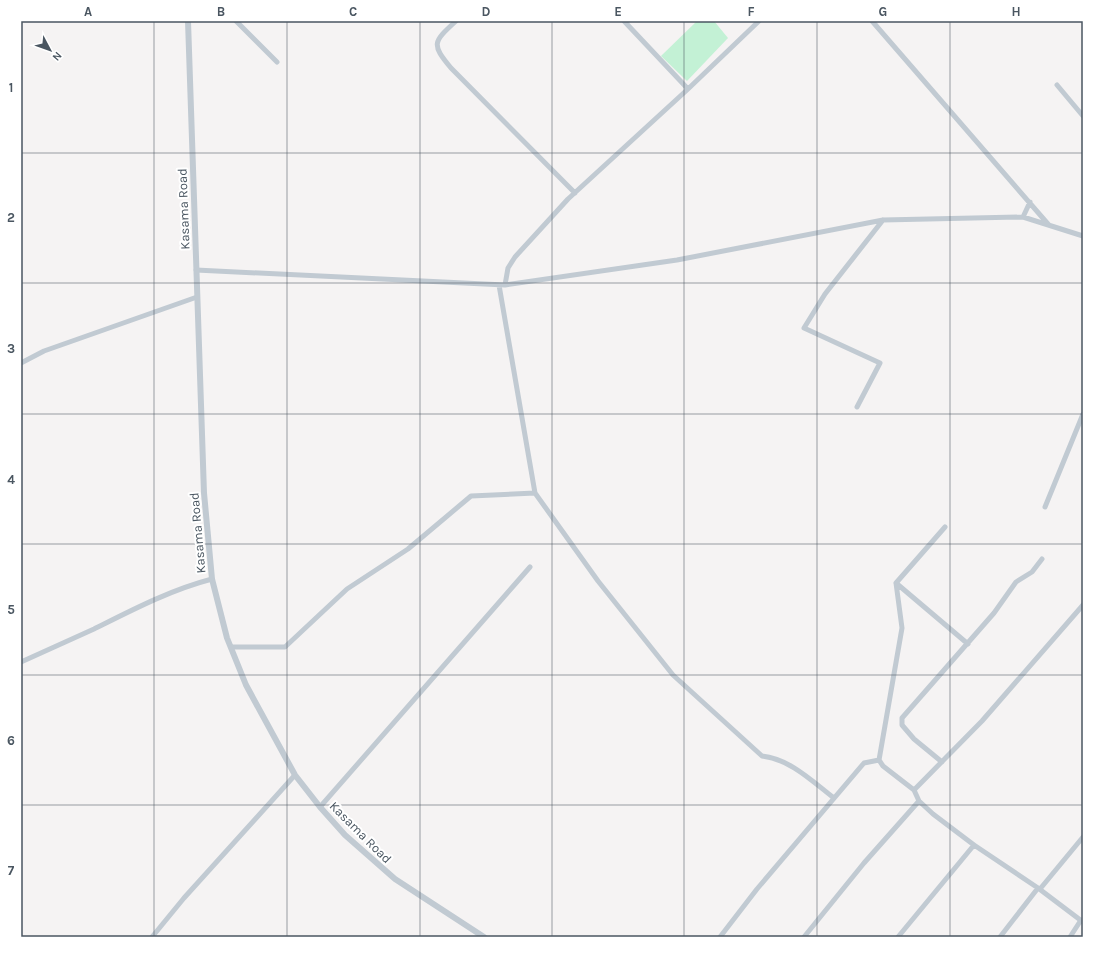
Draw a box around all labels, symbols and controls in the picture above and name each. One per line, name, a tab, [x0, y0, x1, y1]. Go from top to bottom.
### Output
text: A	[84, 4, 92, 19]
text: B	[217, 4, 225, 19]
text: C	[349, 4, 357, 19]
text: D	[482, 4, 491, 19]
text: E	[614, 4, 622, 19]
text: F	[747, 4, 755, 19]
text: G	[879, 4, 887, 19]
text: H	[1011, 4, 1021, 19]
north arrow	[30, 30, 70, 70]
text: N	[50, 49, 65, 63]
text: 1	[9, 80, 13, 95]
street label: Kasama Road	[175, 168, 192, 250]
text: 2	[7, 210, 15, 225]
text: 3	[7, 341, 15, 356]
text: 4	[7, 472, 15, 487]
street label: Kasama Road	[186, 492, 209, 574]
text: 5	[7, 602, 15, 617]
text: 6	[7, 733, 15, 748]
street label: Kasama Road	[327, 798, 395, 866]
text: 7	[8, 863, 15, 878]

